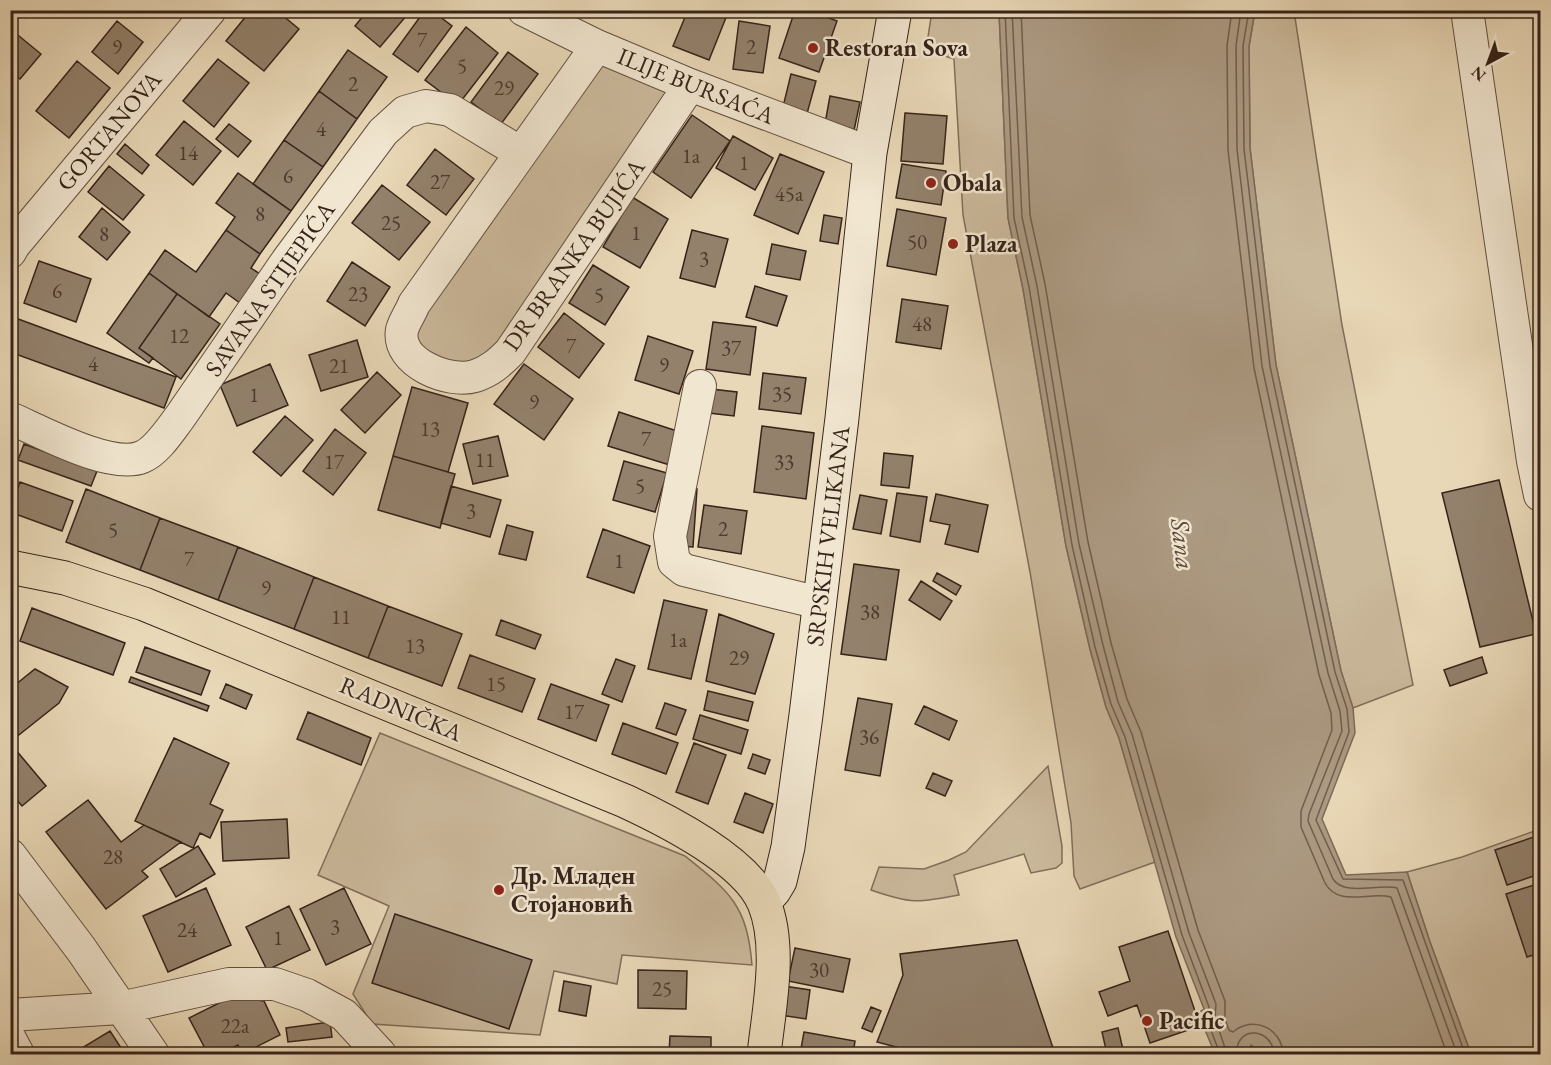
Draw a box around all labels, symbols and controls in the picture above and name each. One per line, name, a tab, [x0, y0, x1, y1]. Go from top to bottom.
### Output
house number: 7	[417, 26, 428, 53]
place label: Restoran Sova	[825, 32, 969, 63]
house number: 9	[112, 33, 122, 60]
house number: 2	[746, 33, 756, 60]
north arrow	[1458, 33, 1518, 93]
street label: ILIJE BURSAĆA	[613, 40, 780, 131]
marker: Restoran Sova	[806, 41, 820, 55]
house number: 5	[457, 52, 467, 79]
text: N	[1467, 62, 1490, 86]
street label: GORTANOVA	[49, 64, 168, 197]
house number: 2	[348, 70, 358, 97]
house number: 29	[494, 74, 514, 101]
house number: 4	[316, 115, 327, 142]
house number: 14	[178, 139, 199, 166]
house number: 1a	[682, 142, 701, 169]
house number: 1	[739, 149, 749, 176]
street label: DR BRANKA BUJIĆA	[496, 152, 652, 357]
house number: 6	[283, 162, 293, 189]
place label: Obala	[943, 167, 1003, 198]
house number: 27	[430, 168, 451, 195]
marker: Obala	[924, 176, 938, 190]
house number: 45a	[775, 180, 804, 207]
street label: SAVANA STIJEPIĆA	[198, 195, 342, 382]
house number: 8	[255, 200, 265, 227]
house number: 25	[381, 209, 401, 236]
house number: 1	[631, 219, 641, 246]
house number: 8	[99, 220, 109, 247]
house number: 50	[907, 228, 927, 255]
place label: Plaza	[965, 228, 1018, 259]
marker: Plaza	[946, 237, 960, 251]
house number: 3	[699, 245, 709, 272]
house number: 6	[52, 277, 62, 304]
house number: 23	[348, 280, 368, 307]
house number: 5	[594, 281, 604, 308]
house number: 48	[912, 310, 932, 337]
house number: 12	[169, 322, 189, 349]
house number: 7	[566, 332, 577, 359]
house number: 37	[721, 334, 742, 361]
house number: 4	[88, 350, 99, 377]
house number: 9	[659, 351, 669, 378]
house number: 21	[329, 352, 349, 379]
house number: 35	[772, 380, 792, 407]
house number: 1	[249, 381, 259, 408]
house number: 9	[529, 388, 539, 415]
house number: 13	[420, 415, 440, 442]
street label: SRPSKIH VELIKANA	[799, 424, 856, 648]
house number: 7	[641, 425, 652, 452]
house number: 11	[475, 446, 495, 473]
house number: 17	[324, 448, 345, 475]
house number: 33	[774, 448, 794, 475]
house number: 5	[635, 472, 645, 499]
house number: 3	[466, 497, 476, 524]
house number: 2	[718, 515, 728, 542]
house number: 5	[108, 516, 118, 543]
water label: Sana	[1163, 516, 1203, 571]
house number: 7	[184, 545, 195, 572]
house number: 1	[614, 547, 624, 574]
house number: 9	[261, 574, 271, 601]
house number: 38	[860, 598, 880, 625]
house number: 11	[331, 603, 351, 630]
house number: 1a	[669, 626, 688, 653]
house number: 13	[405, 632, 425, 659]
house number: 29	[729, 644, 749, 671]
street label: RADNIČKA	[335, 669, 467, 748]
house number: 15	[486, 670, 506, 697]
house number: 17	[564, 698, 585, 725]
house number: 36	[859, 723, 879, 750]
house number: 28	[103, 843, 123, 870]
place label: Др. Младен Стојановић	[511, 860, 635, 920]
marker: Др. Младен Стојановић	[492, 883, 506, 897]
house number: 3	[330, 913, 340, 940]
house number: 24	[177, 916, 198, 943]
house number: 1	[273, 924, 283, 951]
house number: 30	[809, 956, 829, 983]
house number: 25	[652, 975, 672, 1002]
place label: Pacific	[1159, 1005, 1225, 1036]
house number: 22a	[221, 1012, 250, 1039]
marker: Pacific	[1140, 1014, 1154, 1028]

